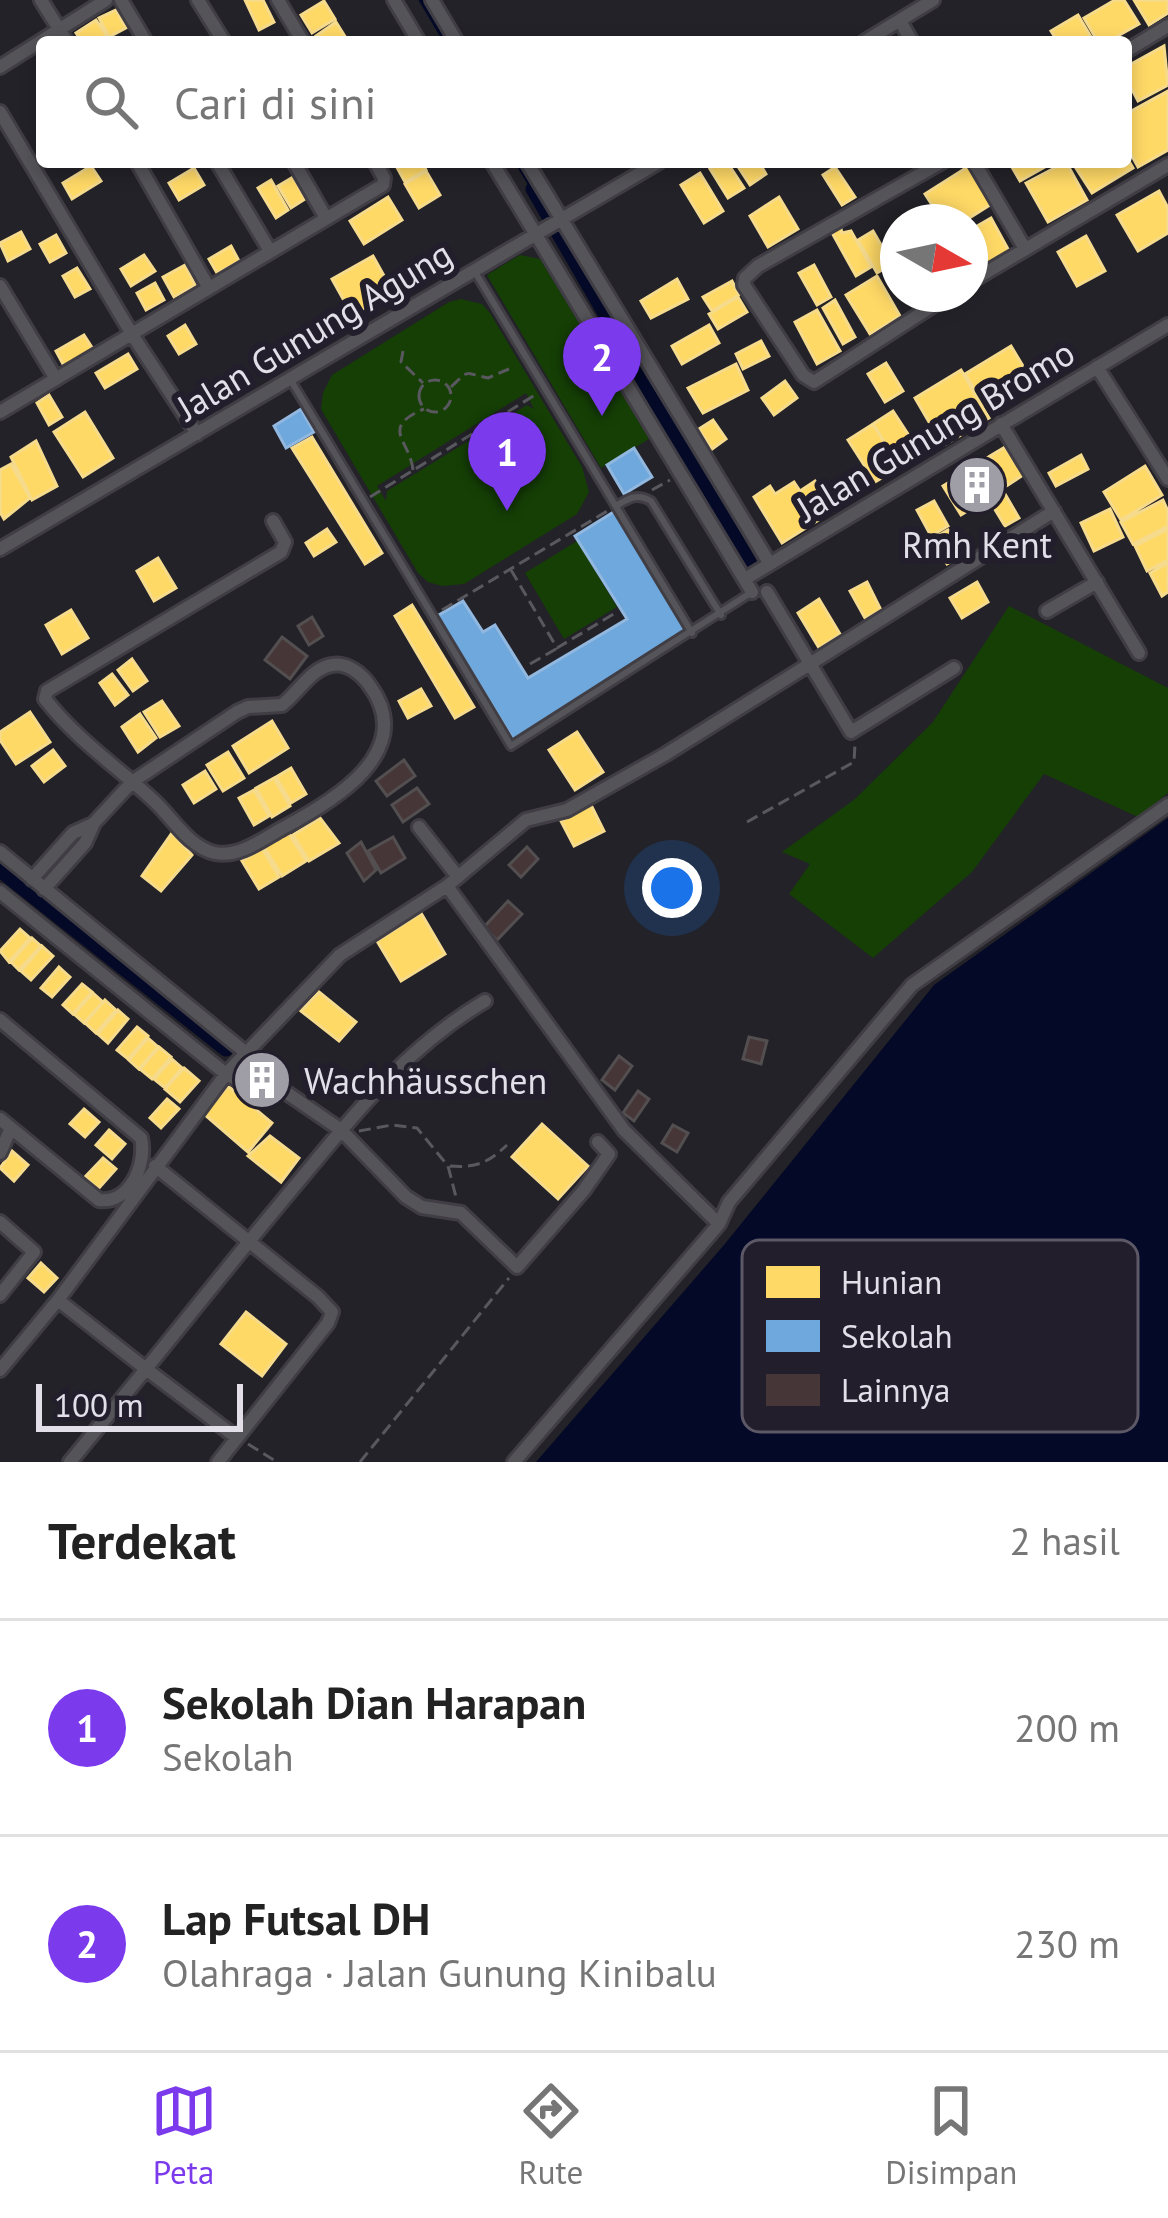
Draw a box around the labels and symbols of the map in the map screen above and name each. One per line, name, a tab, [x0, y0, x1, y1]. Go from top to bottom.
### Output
north arrow	[880, 204, 988, 312]
street label: Jalan Gunung Agung	[166, 229, 460, 432]
pin: 2	[563, 317, 641, 416]
street label: Jalan Gunung Bromo	[786, 328, 1083, 533]
pin: 1	[468, 412, 546, 511]
building icon: Rmh Kent	[946, 454, 1008, 516]
place label: Rmh Kent	[902, 521, 1052, 568]
your location	[642, 858, 702, 918]
building icon: Wachhäusschen	[231, 1049, 293, 1111]
place label: Wachhäusschen	[304, 1057, 547, 1104]
legend	[742, 1240, 1138, 1432]
text: Hunian	[841, 1260, 942, 1303]
text: Sekolah	[841, 1314, 952, 1357]
text: Lainnya	[841, 1368, 950, 1411]
scale bar	[36, 1378, 243, 1431]

